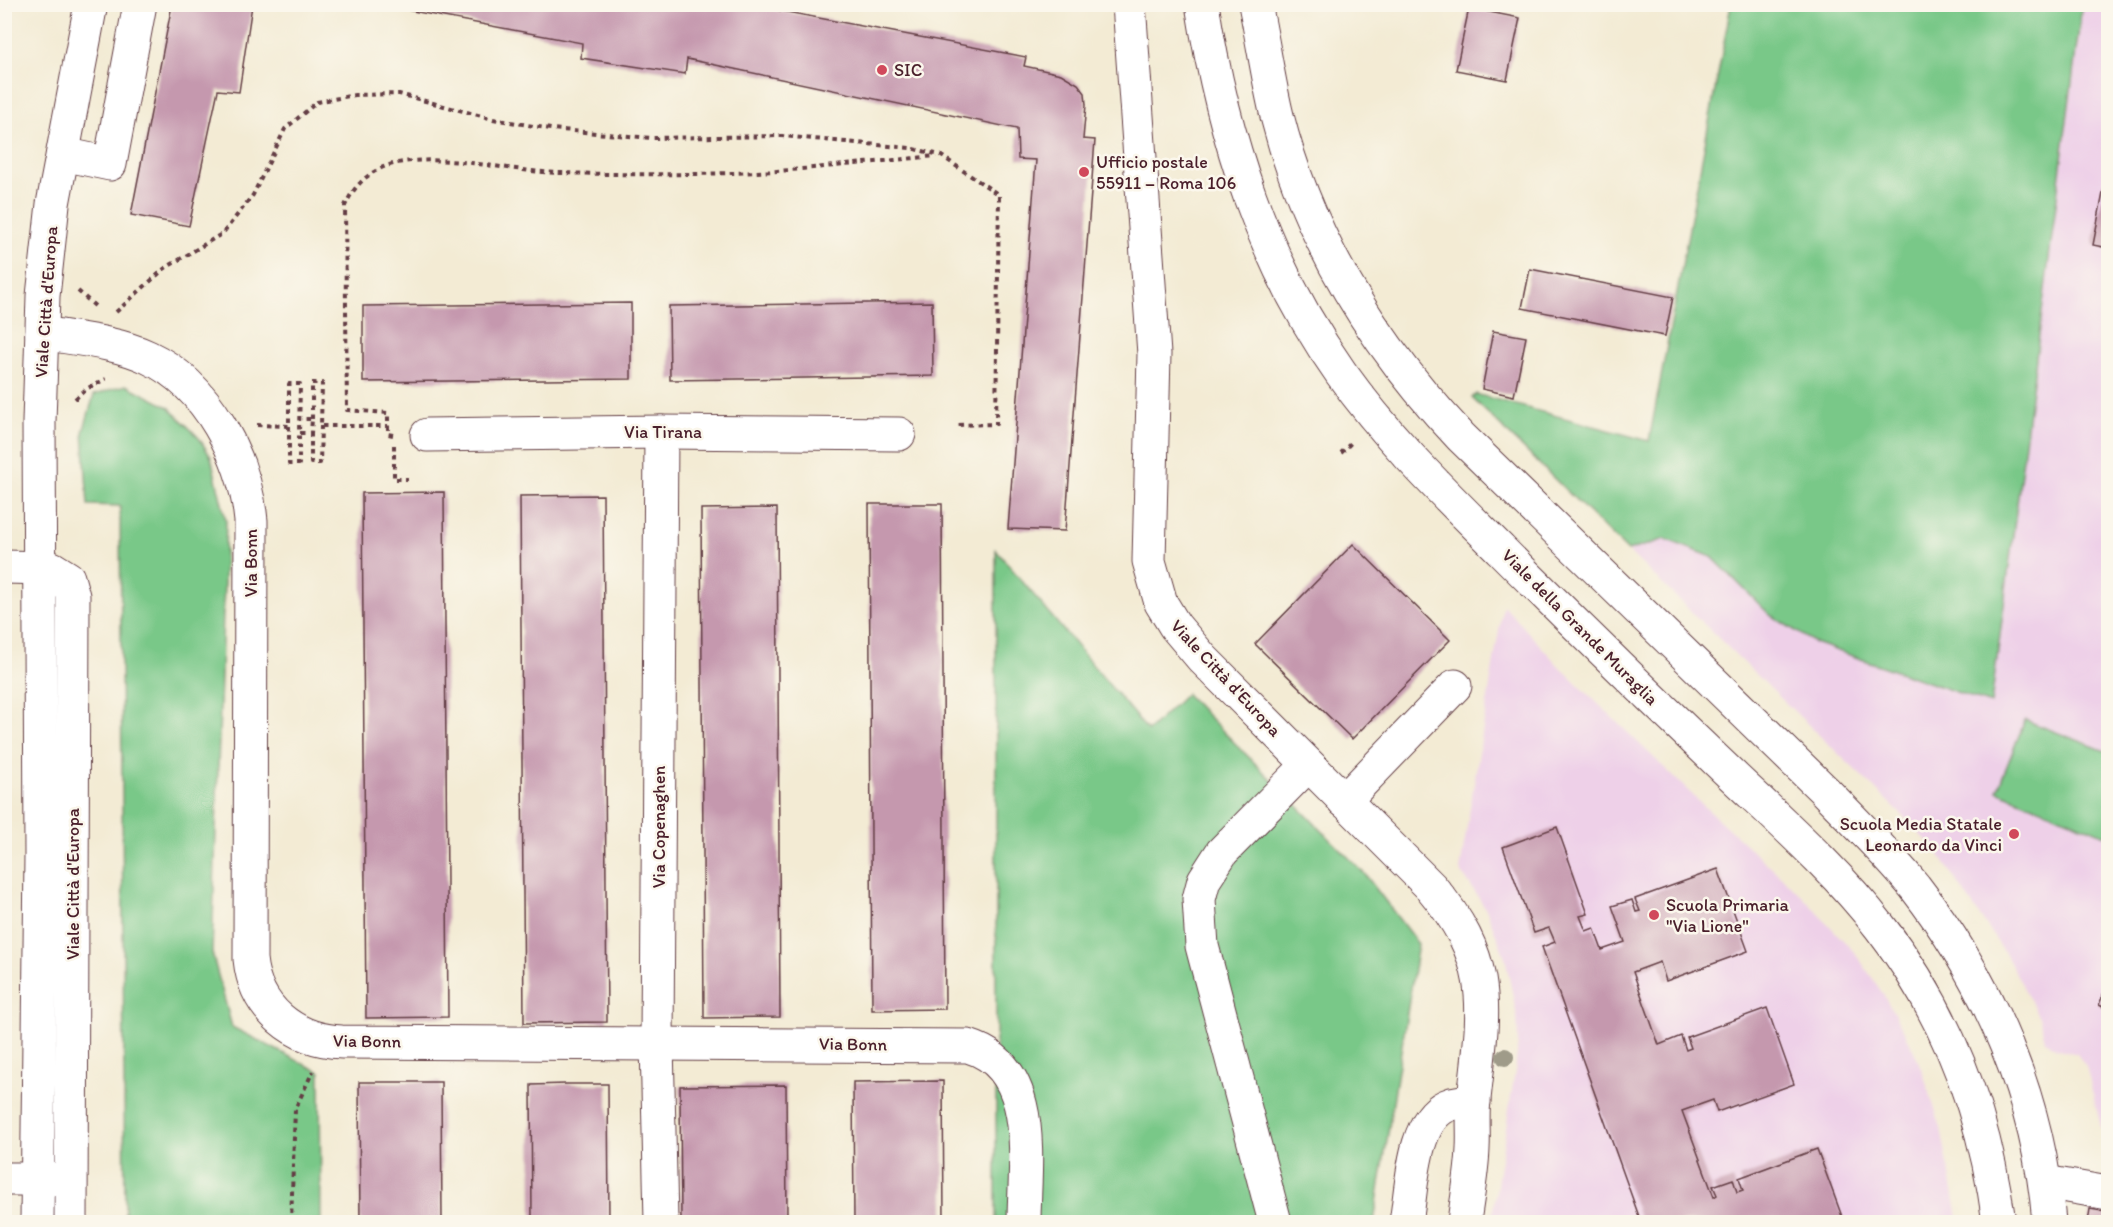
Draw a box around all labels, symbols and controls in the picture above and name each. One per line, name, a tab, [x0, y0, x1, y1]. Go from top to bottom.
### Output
place label: SIC	[894, 59, 922, 81]
marker: SIC	[875, 63, 889, 77]
place label: Ufficio postale 55911 – Roma 106	[1096, 151, 1236, 194]
marker: Ufficio postale 55911 – Roma 106	[1077, 165, 1091, 179]
street label: Viale Città d'Europa	[30, 225, 62, 379]
street label: Via Tirana	[624, 421, 702, 443]
street label: Via Bonn	[240, 528, 262, 597]
street label: Viale della Grande Muraglia	[1497, 544, 1663, 710]
street label: Viale Città d'Europa	[1166, 615, 1286, 742]
street label: Via Copenaghen	[648, 765, 670, 888]
street label: Viale Città d'Europa	[62, 807, 84, 960]
place label: Scuola Media Statale Leonardo da Vinci	[1840, 813, 2002, 856]
marker: Scuola Media Statale Leonardo da Vinci	[2007, 827, 2021, 841]
place label: Scuola Primaria "Via Lione"	[1666, 894, 1790, 937]
marker: Scuola Primaria "Via Lione"	[1647, 908, 1661, 922]
street label: Via Bonn	[333, 1029, 402, 1053]
street label: Via Bonn	[819, 1032, 888, 1056]

